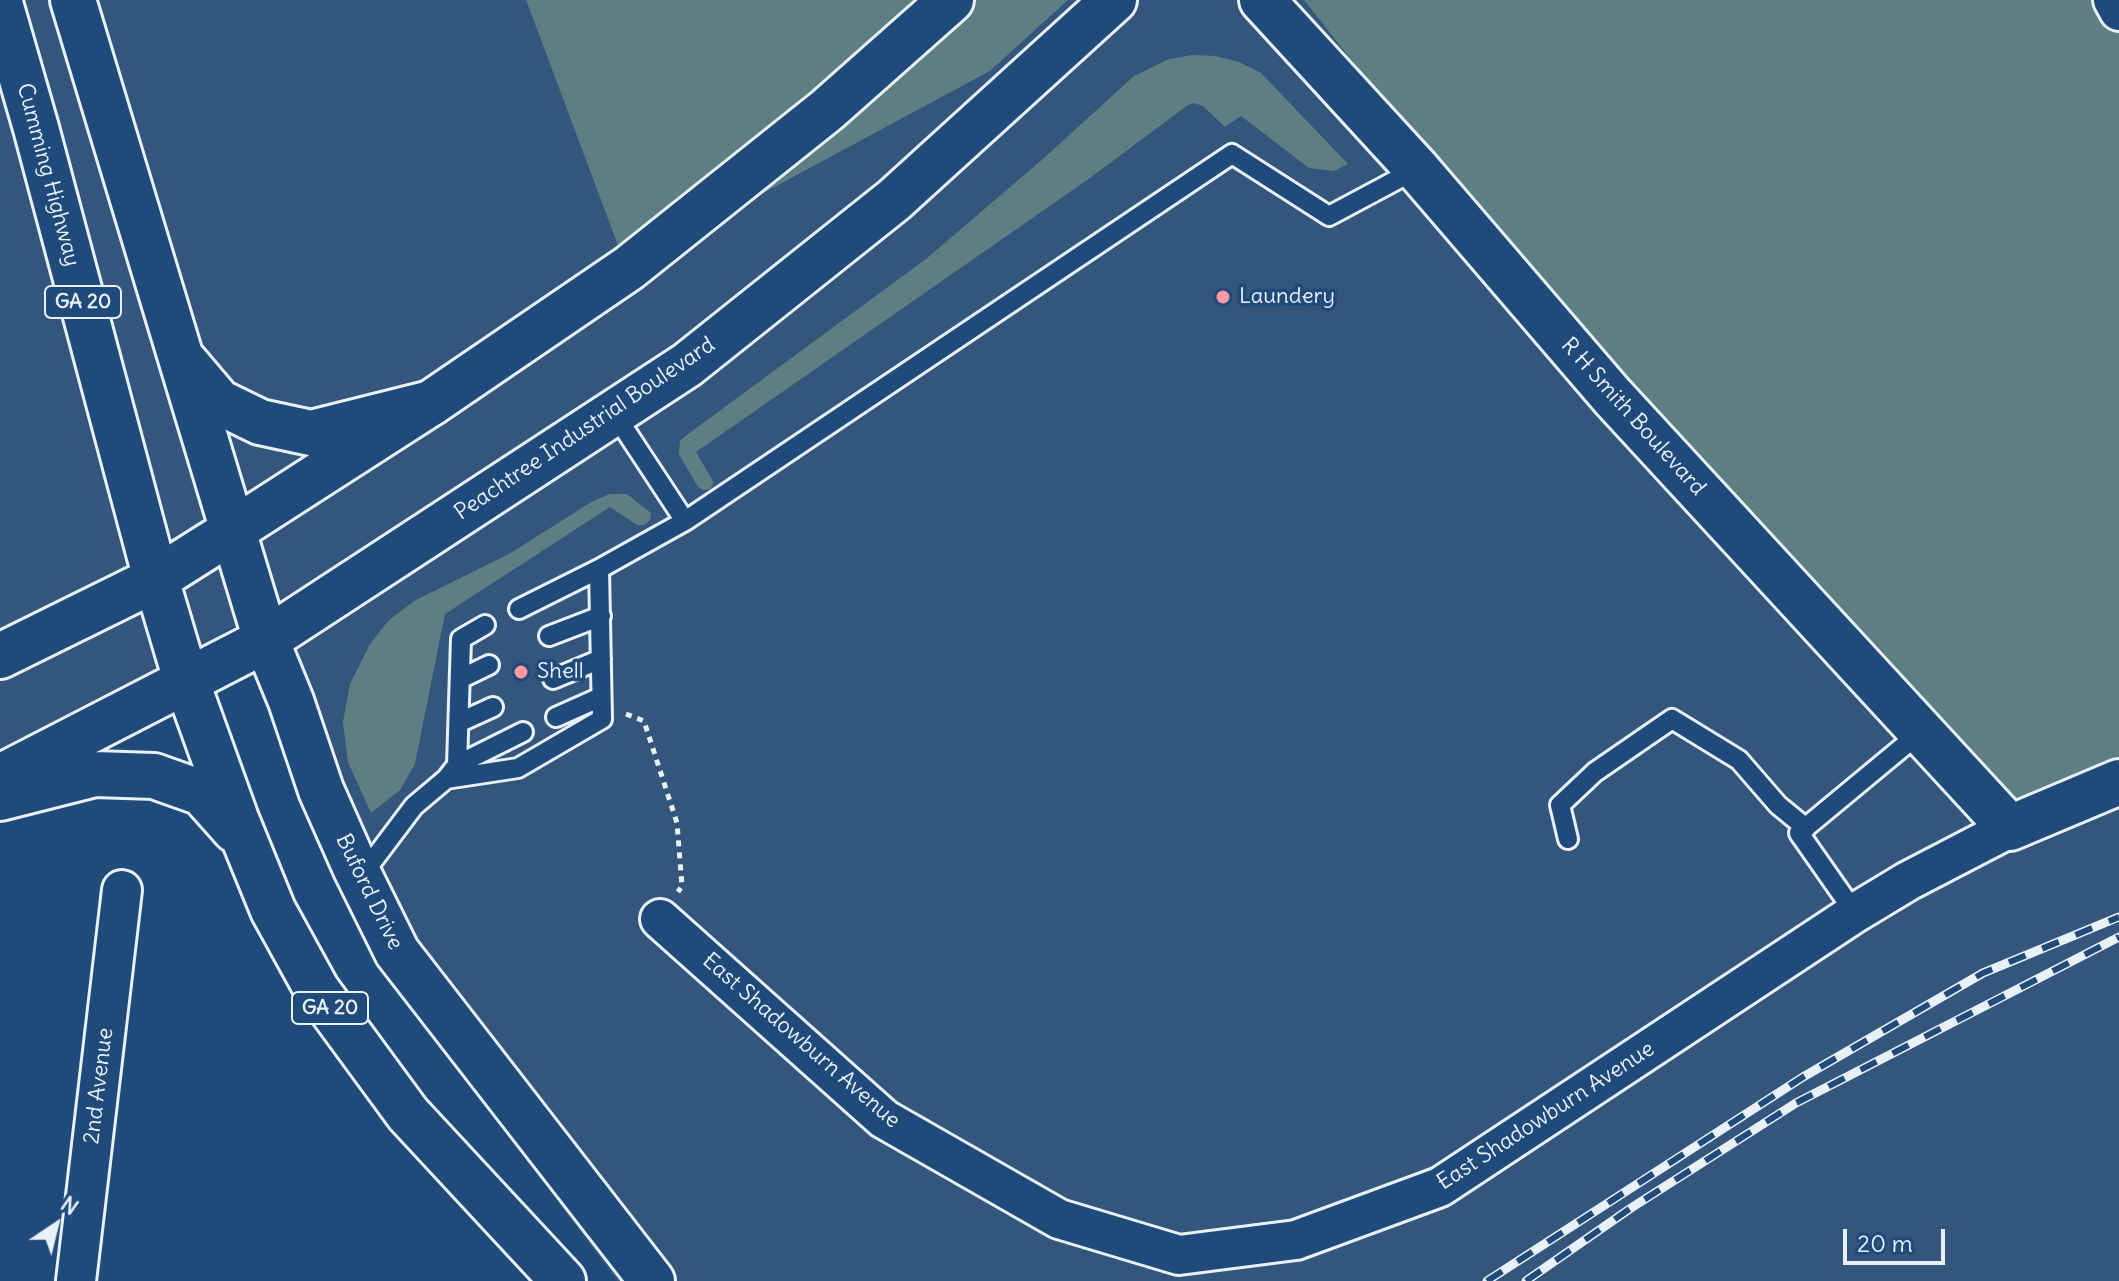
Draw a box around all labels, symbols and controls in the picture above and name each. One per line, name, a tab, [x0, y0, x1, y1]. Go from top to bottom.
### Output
street label: Cumming Highway	[11, 81, 85, 269]
place label: Laundery	[1239, 284, 1335, 310]
road number: GA 20	[45, 286, 121, 318]
marker: Laundery	[1214, 288, 1232, 306]
street label: Peachtree Industrial Boulevard	[450, 332, 720, 526]
street label: R H Smith Boulevard	[1555, 333, 1711, 501]
place label: Shell	[537, 659, 584, 685]
marker: Shell	[512, 663, 530, 681]
street label: Buford Drive	[330, 830, 408, 954]
street label: East Shadowburn Avenue	[697, 948, 905, 1134]
road number: GA 20	[292, 992, 368, 1024]
street label: 2nd Avenue	[79, 1026, 119, 1146]
street label: East Shadowburn Avenue	[1433, 1036, 1659, 1196]
north arrow	[16, 1185, 96, 1265]
text: N	[56, 1190, 84, 1221]
scale bar	[1847, 1213, 1949, 1263]
text: 20 m	[1857, 1228, 1913, 1258]

